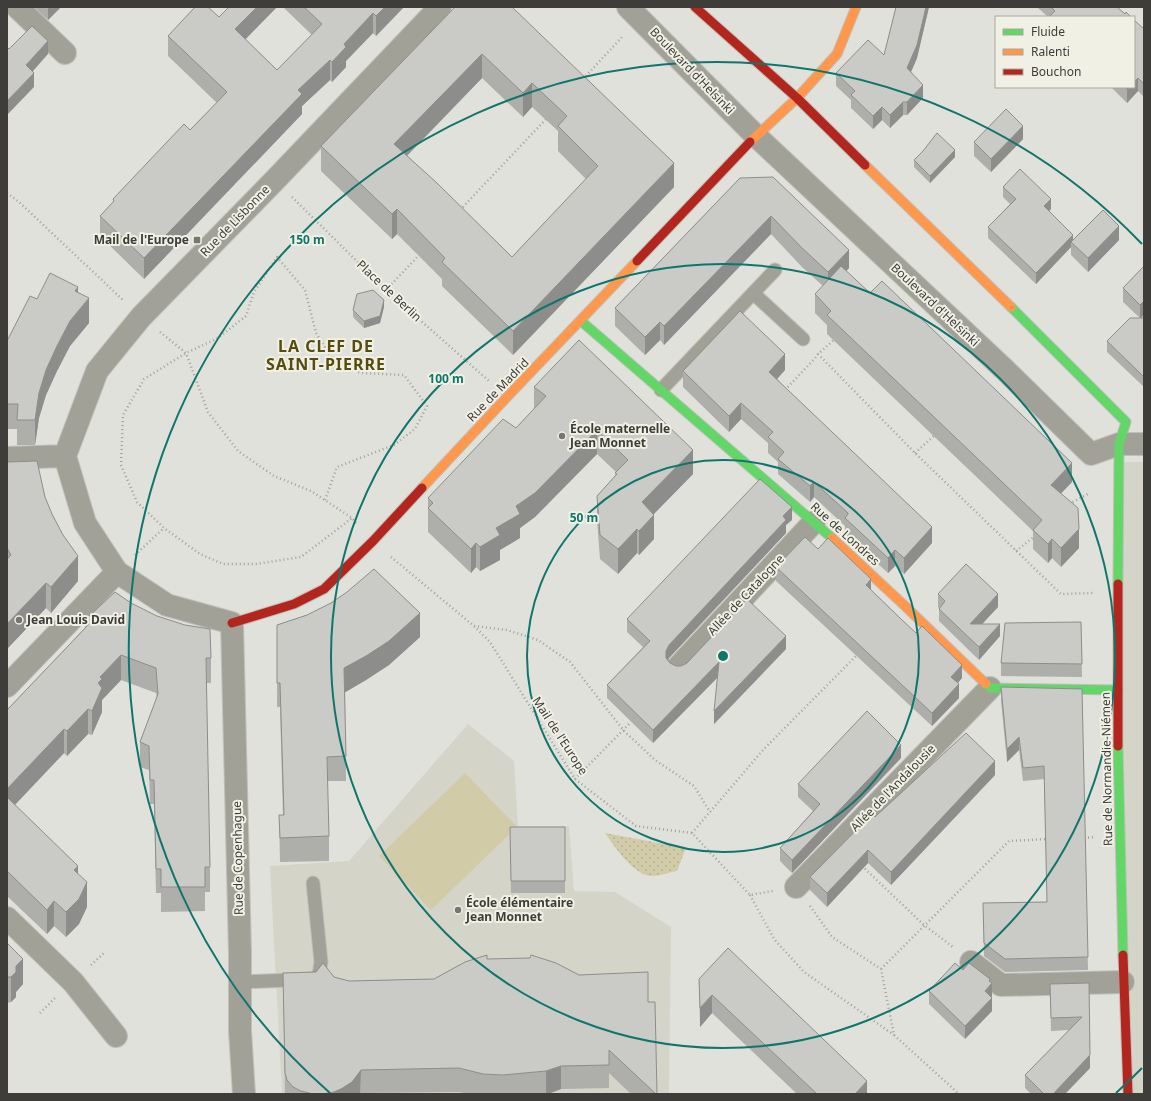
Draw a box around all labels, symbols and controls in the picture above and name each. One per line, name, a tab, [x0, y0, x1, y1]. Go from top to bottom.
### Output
legend	[995, 16, 1135, 88]
street label: Boulevard d'Helsinki	[646, 23, 738, 118]
text: Fluide	[1031, 23, 1065, 40]
text: Ralenti	[1031, 43, 1070, 60]
text: Bouchon	[1031, 63, 1081, 80]
street label: Rue de Lisbonne	[196, 181, 273, 260]
place label: Mail de l'Europe	[94, 231, 189, 248]
text: 150 m	[289, 231, 325, 248]
marker: Mail de l'Europe	[192, 235, 202, 245]
street label: Place de Berlin	[353, 256, 426, 325]
street label: Boulevard d'Helsinki	[888, 259, 983, 350]
district label: LA CLEF DE SAINT-PIERRE	[266, 335, 386, 375]
street label: Rue de Madrid	[463, 354, 532, 425]
text: 100 m	[428, 370, 464, 387]
place label: École maternelle Jean Monnet	[569, 420, 670, 451]
marker: École maternelle Jean Monnet	[557, 431, 567, 441]
street label: Rue de Londres	[807, 498, 884, 569]
text: 50 m	[570, 509, 598, 526]
street label: Allée de Catalogne	[704, 550, 788, 639]
place label: Jean Louis David	[26, 611, 125, 628]
marker: Jean Louis David	[14, 615, 24, 625]
centre of rings	[716, 649, 730, 663]
street label: Rue de Normandie-Niémen	[1097, 692, 1116, 846]
street label: Mail de l'Europe	[529, 693, 592, 778]
street label: Allée de l'Andalousie	[846, 740, 939, 835]
street label: Rue de Copenhague	[228, 801, 247, 915]
place label: École élémentaire Jean Monnet	[465, 894, 573, 925]
marker: École élémentaire Jean Monnet	[453, 905, 463, 915]

